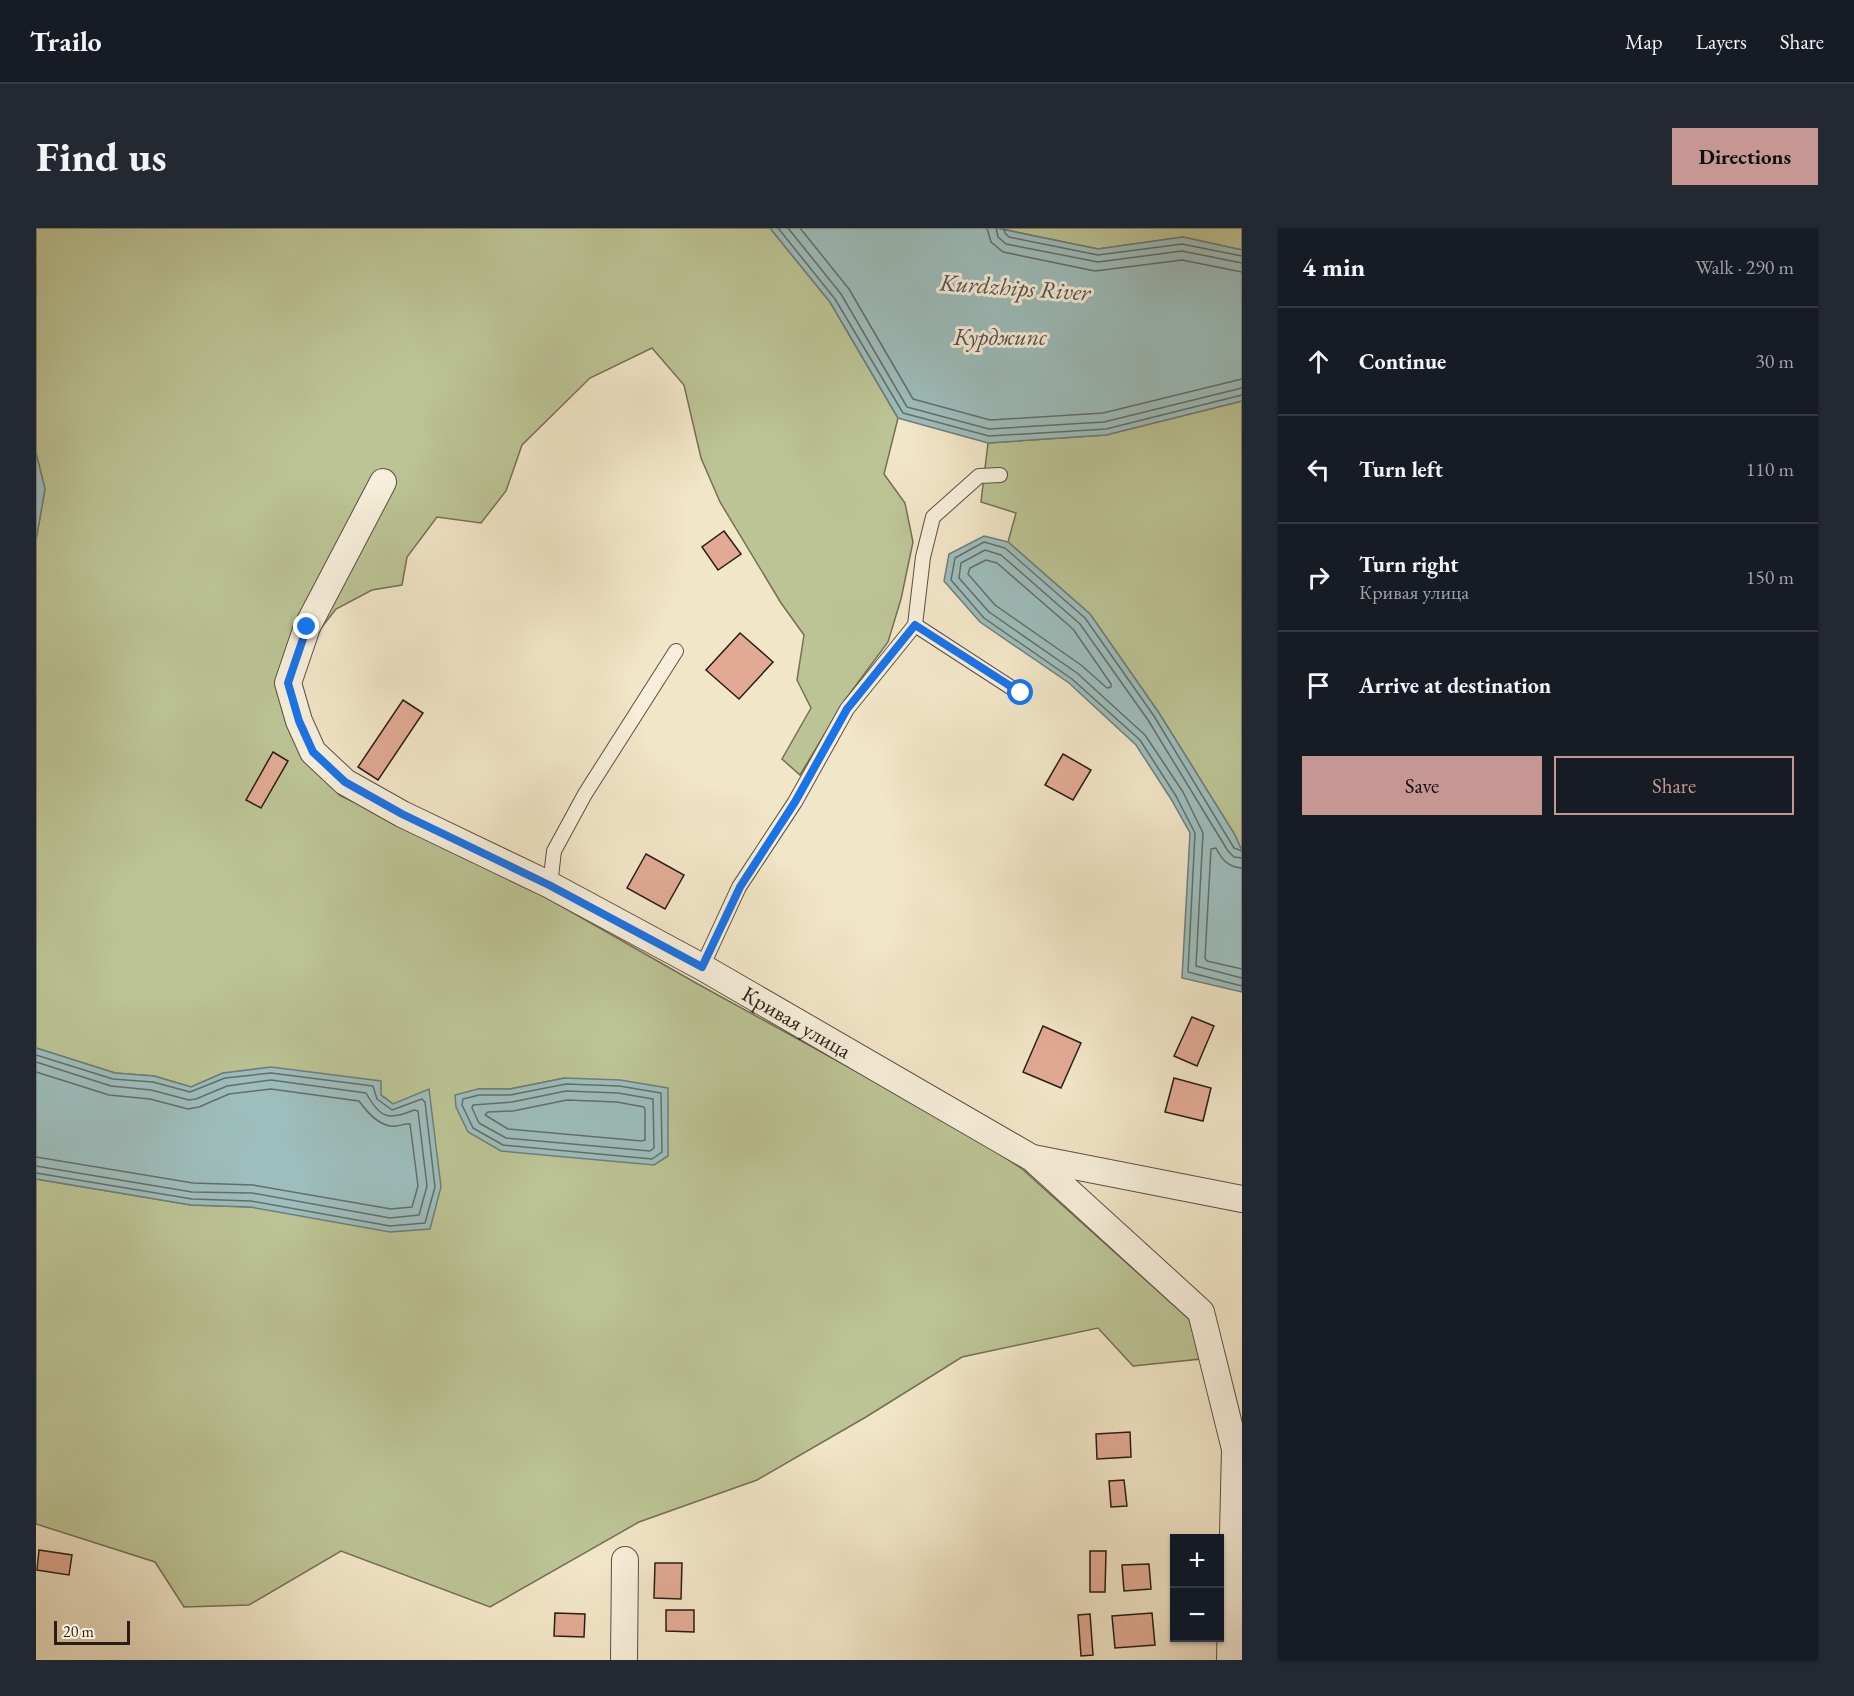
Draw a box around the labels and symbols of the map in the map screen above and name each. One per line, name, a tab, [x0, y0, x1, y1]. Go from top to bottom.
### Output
water label: Kurdzhips River	[938, 266, 1093, 308]
water label: Курджипс	[952, 321, 1047, 352]
route end	[293, 613, 319, 639]
route start	[1007, 679, 1033, 705]
street label: Кривая улица	[737, 979, 857, 1065]
scale bar	[54, 1618, 130, 1646]

